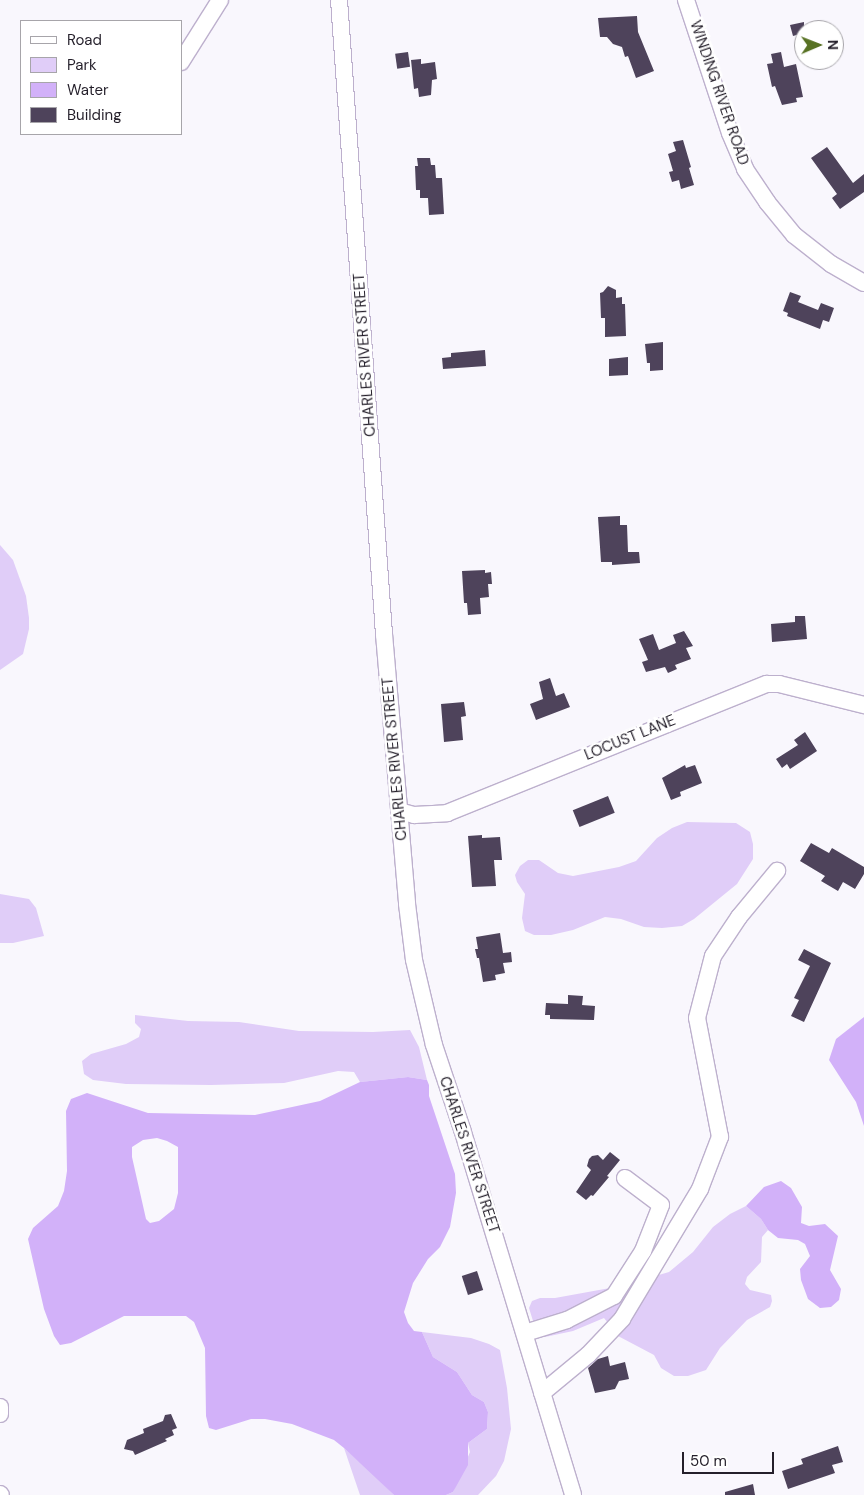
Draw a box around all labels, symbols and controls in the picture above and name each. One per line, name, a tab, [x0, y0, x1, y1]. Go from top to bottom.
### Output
street label: WINDING RIVER ROAD	[686, 18, 752, 168]
legend	[20, 20, 182, 135]
north arrow	[794, 20, 844, 70]
text: Road	[67, 30, 102, 50]
text: N	[824, 39, 842, 50]
text: Park	[67, 55, 97, 75]
text: Water	[67, 80, 108, 100]
text: Building	[67, 105, 122, 125]
street label: CHARLES RIVER STREET	[350, 273, 380, 437]
street label: CHARLES RIVER STREET	[379, 677, 411, 841]
street label: LOCUST LANE	[582, 712, 678, 764]
street label: CHARLES RIVER STREET	[435, 1074, 503, 1236]
scale bar	[684, 1442, 776, 1474]
text: 50 m	[690, 1451, 727, 1471]

